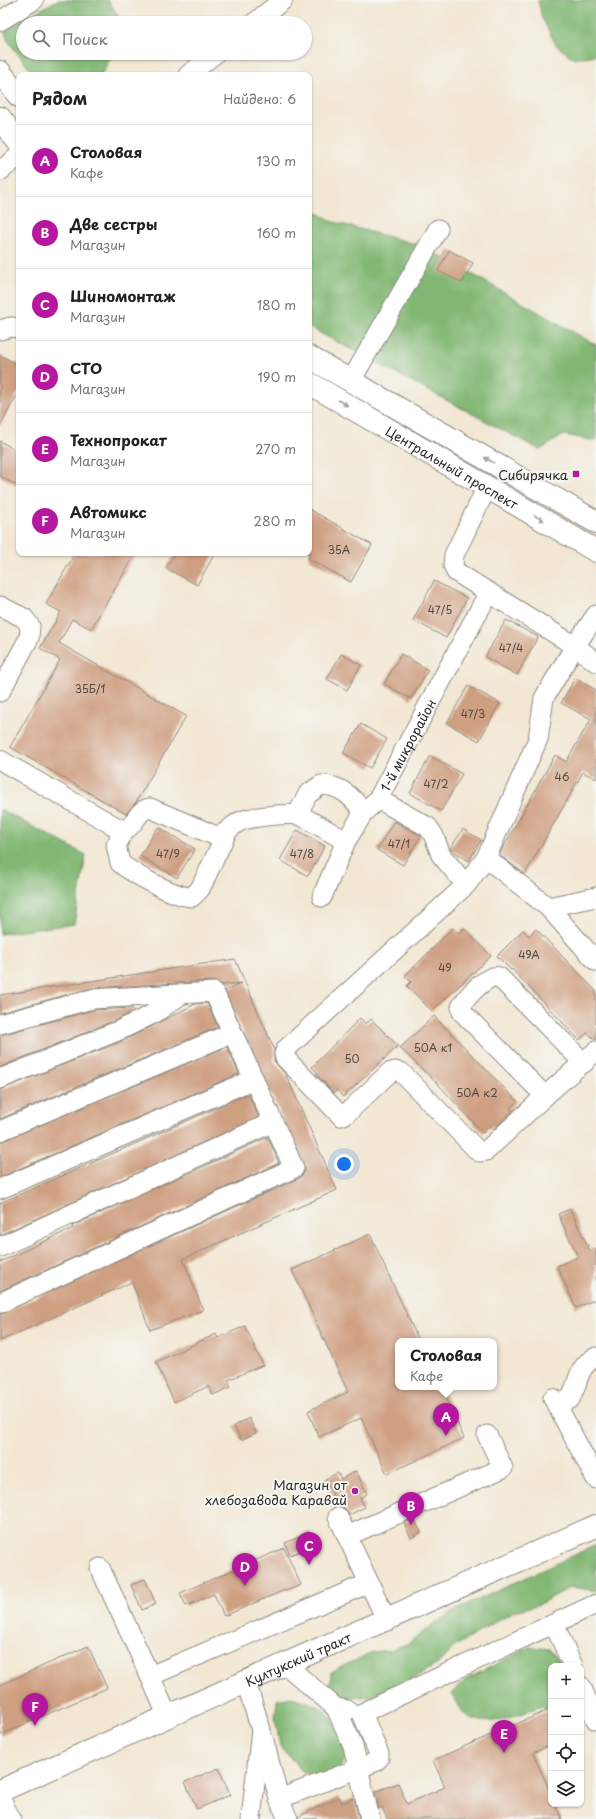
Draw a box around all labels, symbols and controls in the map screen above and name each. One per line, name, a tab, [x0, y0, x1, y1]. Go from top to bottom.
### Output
search box	[16, 16, 312, 60]
icon: search	[30, 27, 52, 49]
text: Поиск	[62, 27, 108, 50]
text: Рядом	[32, 85, 87, 111]
text: Найдено: 6	[223, 89, 296, 108]
text: Столовая	[70, 140, 142, 163]
text: A	[40, 151, 50, 170]
text: 130 m	[257, 151, 296, 170]
text: Кафе	[70, 163, 103, 182]
text: Две сестры	[70, 212, 157, 235]
text: B	[41, 223, 49, 242]
text: 160 m	[257, 223, 296, 242]
text: Магазин	[70, 235, 126, 254]
text: Шиномонтаж	[70, 284, 175, 307]
text: C	[40, 295, 50, 314]
text: 180 m	[257, 295, 296, 314]
text: Магазин	[70, 307, 126, 326]
text: СТО	[70, 356, 102, 379]
text: D	[40, 367, 50, 386]
text: 190 m	[257, 367, 296, 386]
text: Магазин	[70, 379, 126, 398]
one-way arrow	[337, 399, 349, 406]
street label: Центральный проспект	[383, 421, 523, 513]
text: Технопрокат	[70, 428, 167, 451]
text: E	[41, 439, 49, 458]
text: 270 m	[255, 439, 296, 458]
text: Магазин	[70, 451, 126, 470]
one-way arrow	[483, 457, 495, 464]
place label: Сибирячка	[498, 465, 569, 484]
marker: Сибирячка	[571, 469, 581, 479]
text: Автомикс	[70, 500, 147, 523]
text: F	[41, 511, 49, 530]
text: 280 m	[254, 511, 296, 530]
one-way arrow	[533, 514, 545, 521]
text: Магазин	[70, 523, 126, 542]
house number: 35А	[328, 541, 351, 558]
house number: 47/5	[428, 601, 452, 618]
house number: 47/4	[499, 639, 523, 656]
house number: 35Б/1	[75, 680, 105, 697]
street label: 1-й микрорайон	[375, 695, 440, 794]
house number: 47/3	[461, 705, 485, 722]
house number: 46	[555, 768, 570, 785]
house number: 47/2	[423, 775, 449, 792]
house number: 47/1	[388, 835, 410, 852]
house number: 47/9	[156, 845, 180, 862]
house number: 47/8	[290, 845, 314, 862]
house number: 49А	[518, 946, 540, 963]
house number: 49	[438, 959, 452, 976]
house number: 50А к1	[414, 1039, 452, 1056]
house number: 50	[344, 1050, 360, 1067]
house number: 50А к2	[456, 1084, 498, 1101]
your location	[334, 1154, 354, 1174]
popup	[395, 1338, 497, 1390]
text: Столовая	[410, 1343, 482, 1366]
text: Кафе	[410, 1366, 443, 1385]
pin: A	[433, 1403, 459, 1436]
place label: Магазин от хлебозавода Каравай	[205, 1475, 348, 1509]
marker: Магазин от хлебозавода Каравай	[350, 1486, 360, 1496]
pin: B	[398, 1492, 424, 1525]
pin: C	[296, 1532, 322, 1565]
pin: D	[232, 1553, 258, 1586]
street label: Култукский тракт	[242, 1627, 355, 1690]
map controls	[548, 1663, 584, 1807]
button: +	[548, 1663, 584, 1699]
pin: F	[22, 1693, 48, 1726]
button: −	[548, 1699, 584, 1735]
pin: E	[491, 1720, 517, 1753]
button: locate	[548, 1735, 584, 1771]
button: layers	[548, 1771, 584, 1807]

